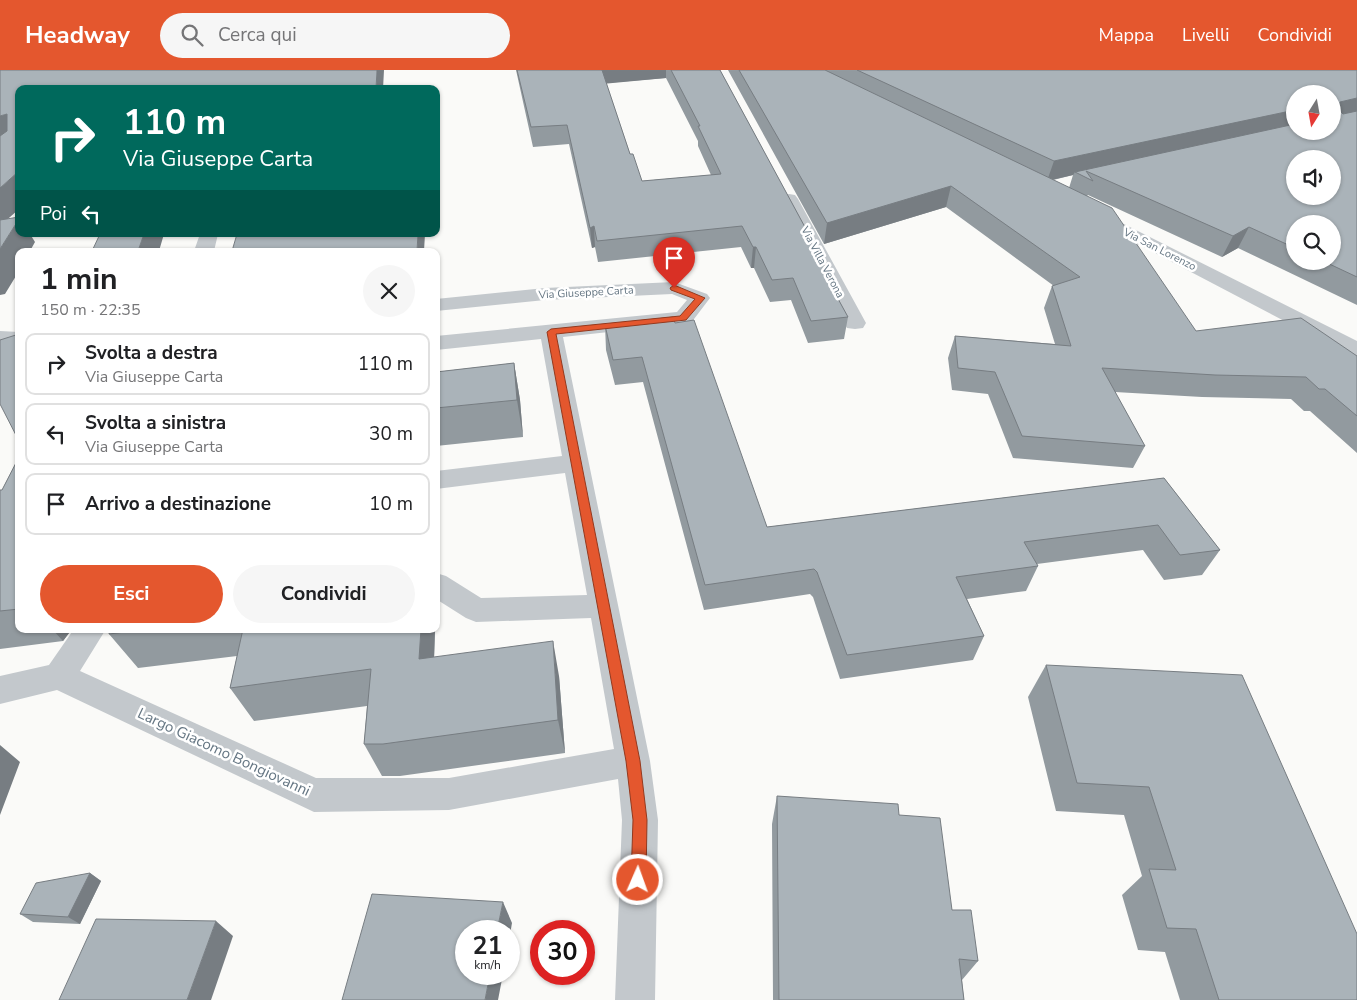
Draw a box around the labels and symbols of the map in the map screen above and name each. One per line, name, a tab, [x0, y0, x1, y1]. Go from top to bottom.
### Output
north arrow	[1286, 85, 1341, 140]
street label: Via Villa Verona	[797, 223, 848, 301]
street label: Via San Lorenzo	[1120, 224, 1199, 274]
pin	[653, 237, 695, 288]
street label: Via Giuseppe Carta	[537, 283, 634, 303]
street label: Largo Giacomo Bongiovanni	[134, 703, 314, 801]
position arrow	[611, 853, 663, 905]
speed limit sign: 30	[530, 920, 595, 985]

